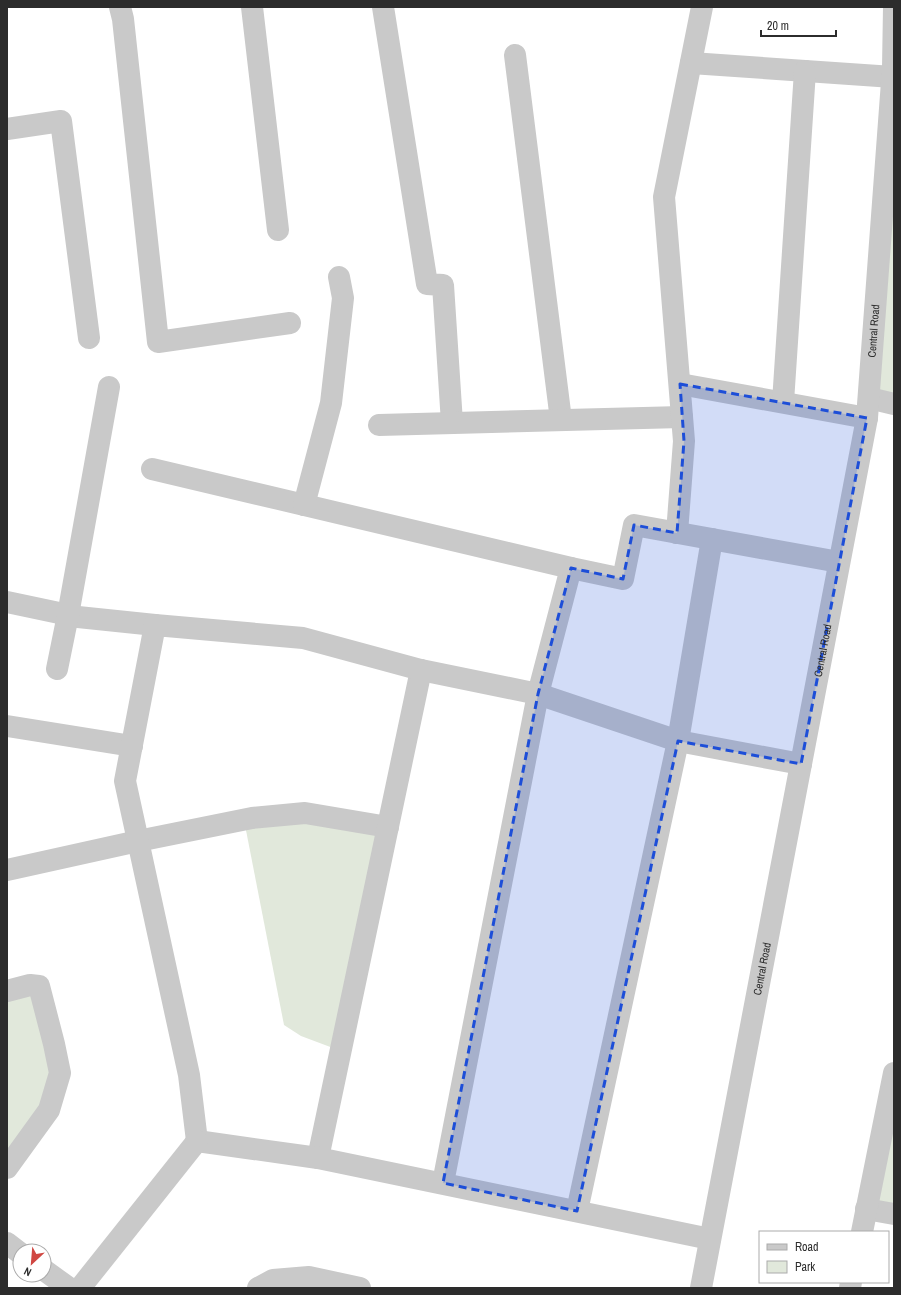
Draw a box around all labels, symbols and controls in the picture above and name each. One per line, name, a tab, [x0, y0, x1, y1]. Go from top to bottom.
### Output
scale bar	[761, 12, 836, 38]
text: 20 m	[767, 18, 789, 34]
street label: Central Road	[865, 304, 882, 358]
street label: Central Road	[811, 623, 835, 678]
street label: Central Road	[750, 941, 774, 996]
legend	[759, 1231, 889, 1283]
text: Road	[795, 1239, 819, 1255]
north arrow	[12, 1243, 52, 1283]
text: Park	[795, 1259, 815, 1275]
text: N	[22, 1264, 34, 1280]

